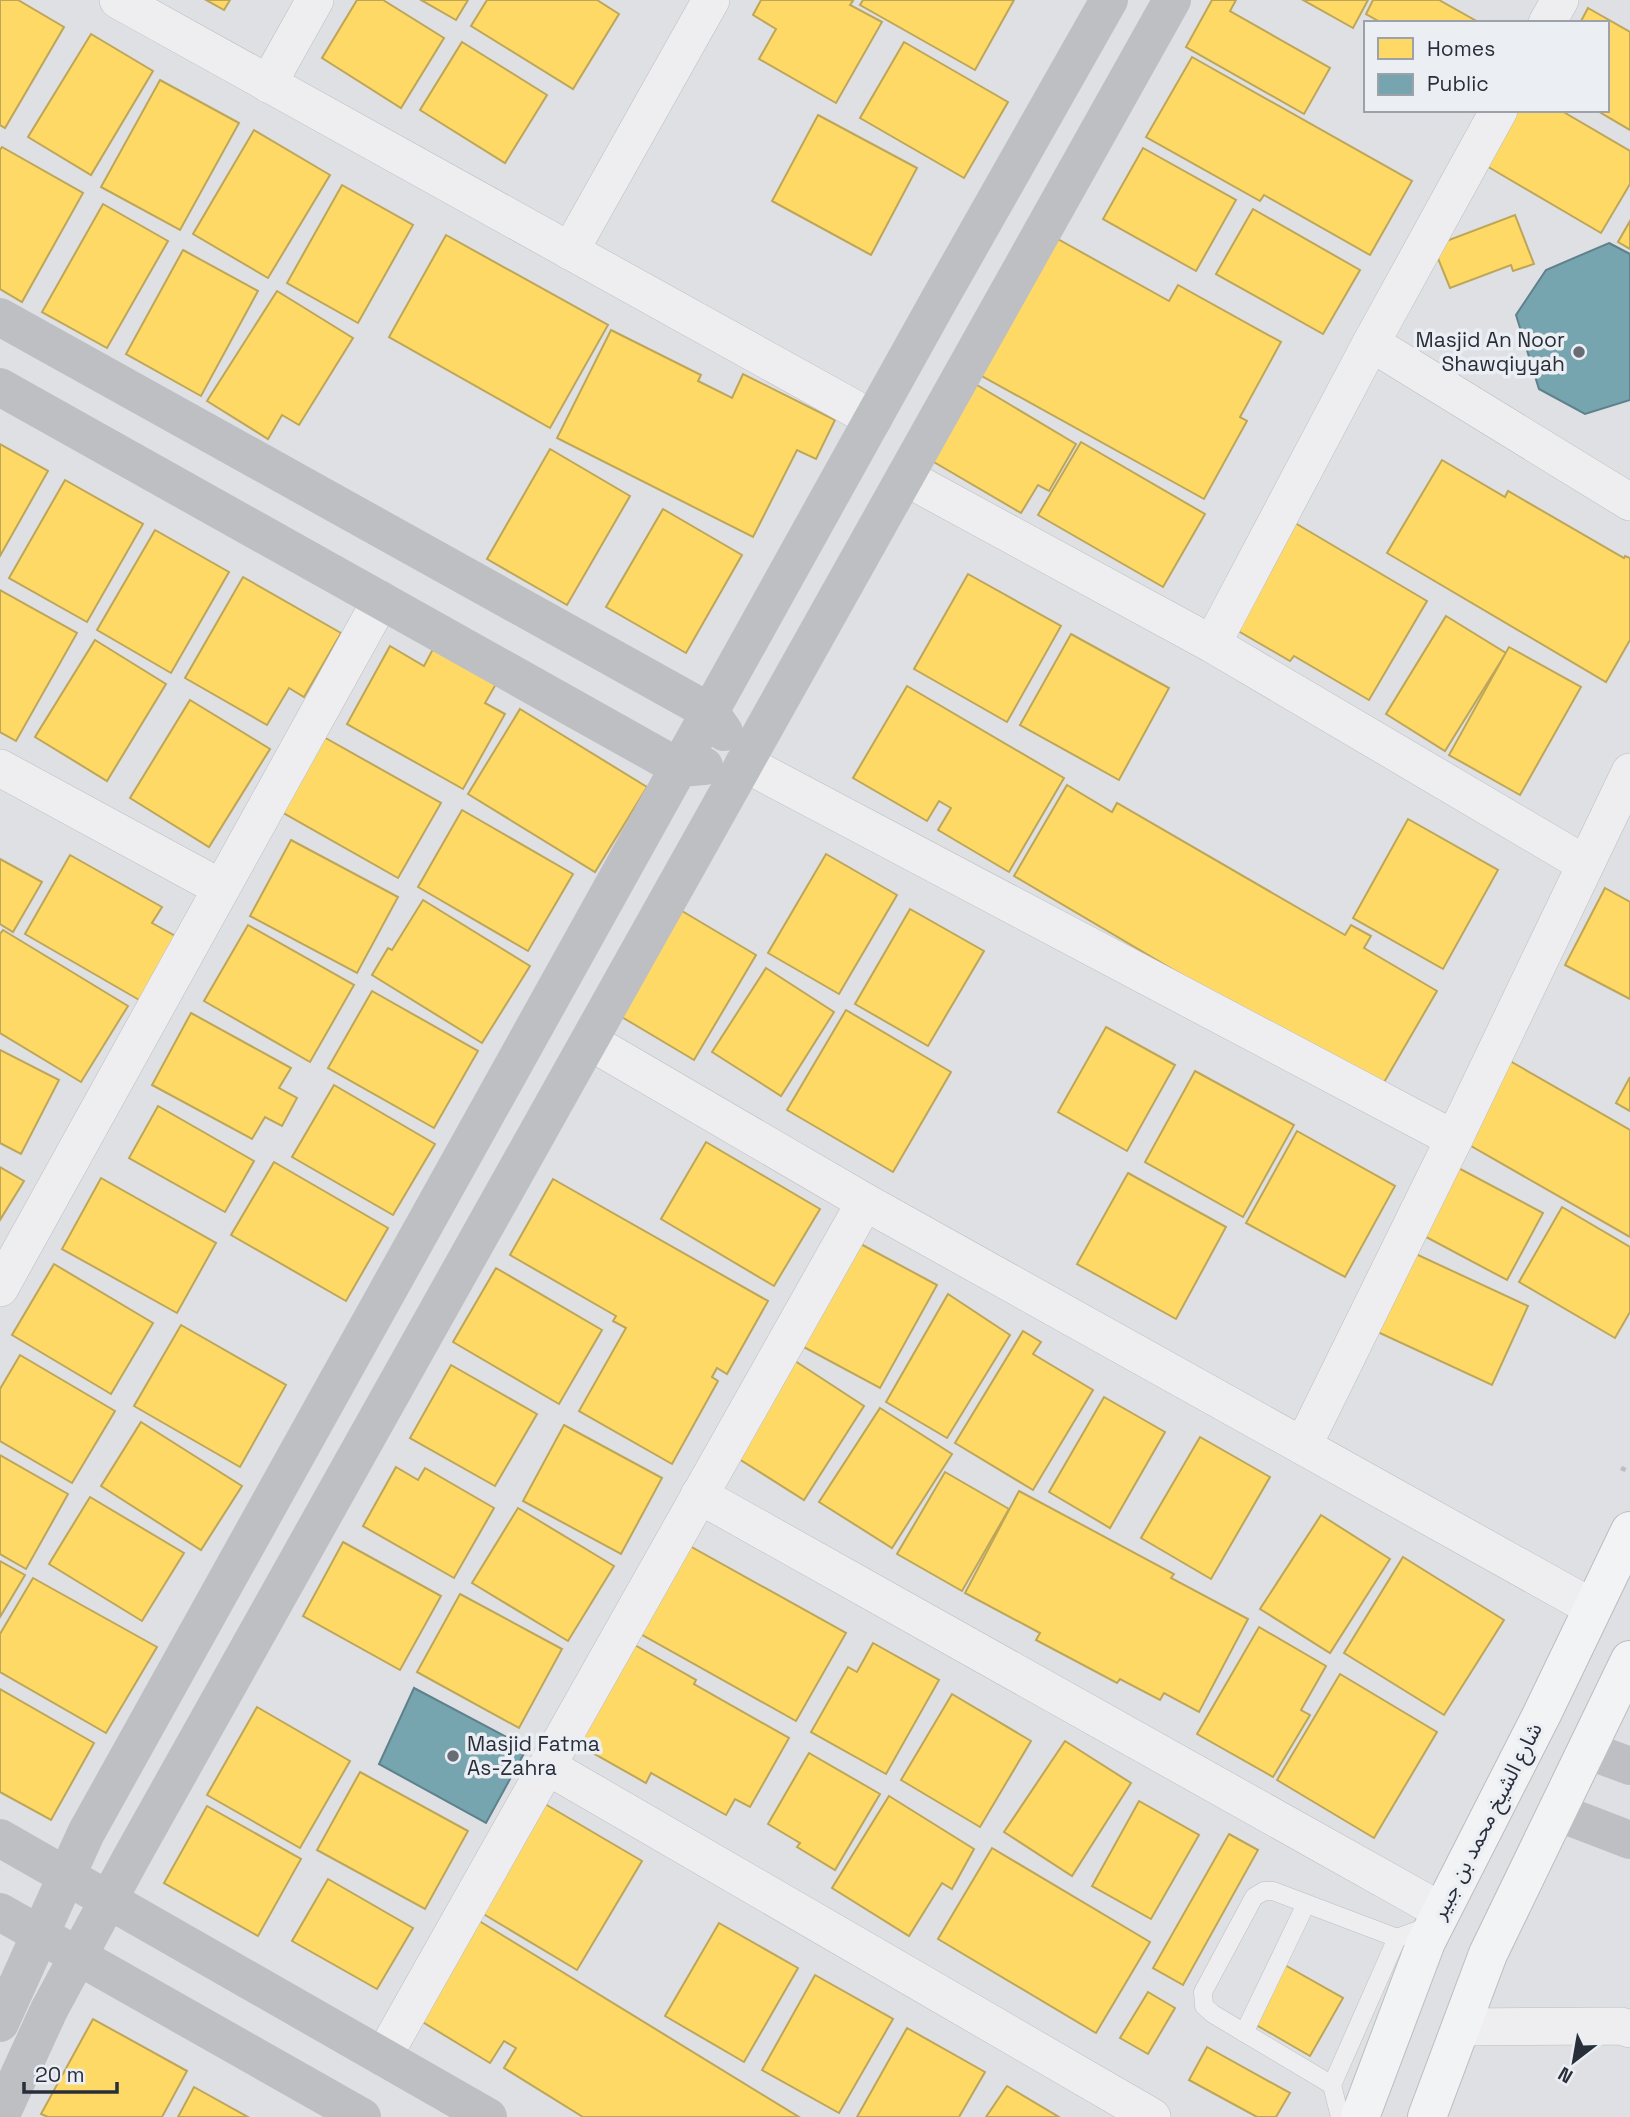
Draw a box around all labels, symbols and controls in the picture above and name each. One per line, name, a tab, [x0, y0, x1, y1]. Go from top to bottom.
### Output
legend	[1364, 21, 1609, 112]
text: Homes	[1427, 35, 1495, 62]
text: Public	[1427, 70, 1489, 97]
place label: Masjid An Noor Shawqiyyah	[1415, 326, 1565, 377]
marker: Masjid An Noor Shawqiyyah	[1571, 344, 1587, 360]
street label: شارع الشيخ محمد بن جبير	[1425, 1718, 1550, 1925]
place label: Masjid Fatma As-Zahra	[467, 1730, 600, 1781]
marker: Masjid Fatma As-Zahra	[445, 1748, 461, 1764]
north arrow	[1539, 2026, 1609, 2096]
scale bar	[24, 2050, 117, 2094]
text: 20 m	[35, 2061, 85, 2088]
text: N	[1554, 2061, 1577, 2089]

